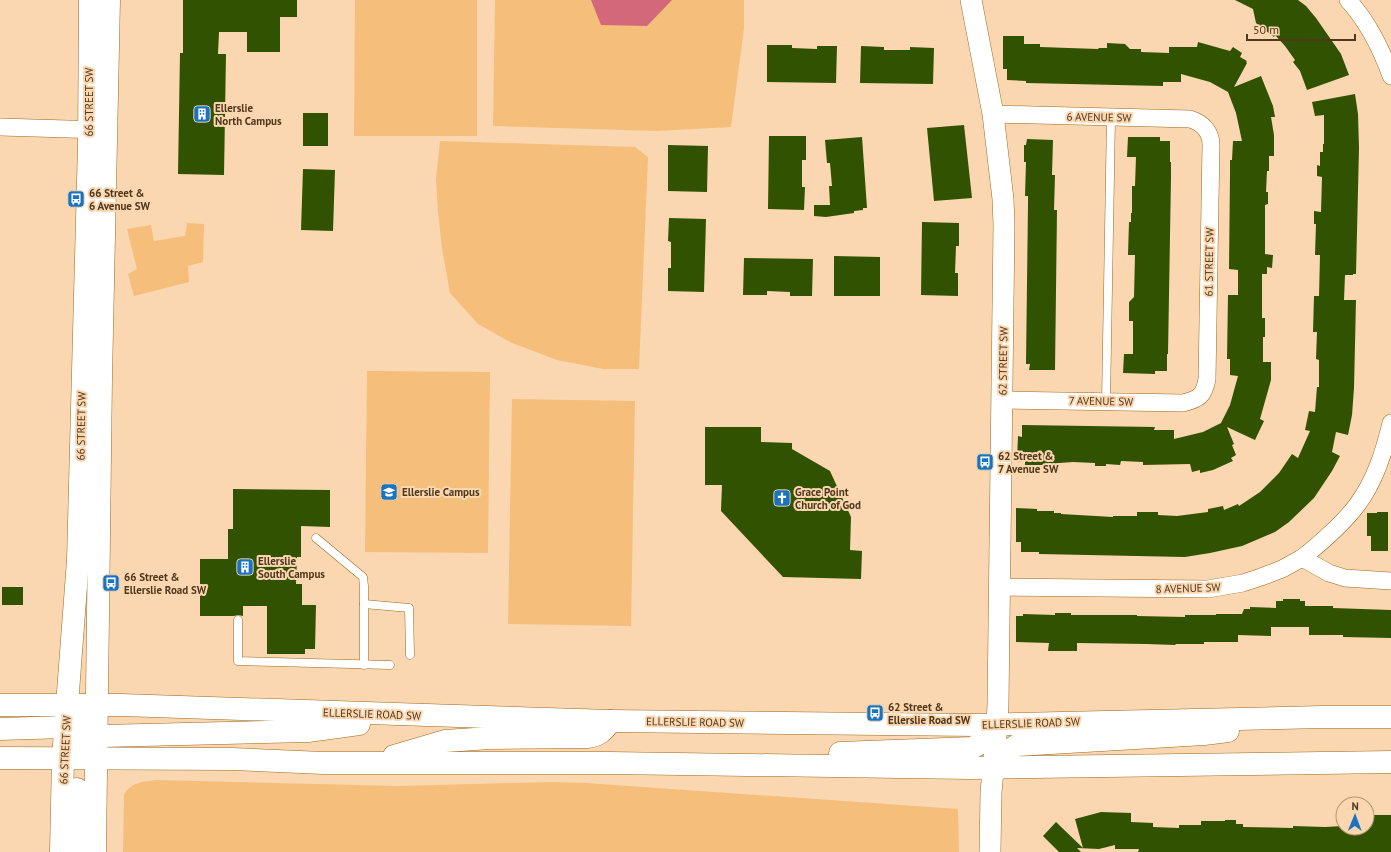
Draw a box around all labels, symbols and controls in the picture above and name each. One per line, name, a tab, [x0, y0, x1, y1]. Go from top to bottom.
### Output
scale bar	[1247, 16, 1355, 42]
text: 50 m	[1253, 22, 1279, 37]
street label: 66 STREET SW	[82, 67, 96, 136]
place label: Ellerslie North Campus	[215, 101, 282, 128]
building icon: Ellerslie North Campus	[192, 104, 212, 124]
street label: 6 AVENUE SW	[1066, 109, 1133, 125]
place label: 66 Street & 6 Avenue SW	[89, 186, 151, 213]
bus stop icon: 66 Street & 6 Avenue SW	[66, 189, 86, 209]
street label: 61 STREET SW	[1201, 227, 1217, 296]
street label: 62 STREET SW	[995, 326, 1011, 395]
street label: 66 STREET SW	[73, 391, 89, 460]
street label: 7 AVENUE SW	[1069, 393, 1134, 409]
place label: 62 Street & 7 Avenue SW	[998, 449, 1059, 476]
bus stop icon: 62 Street & 7 Avenue SW	[975, 452, 995, 472]
school or university icon: Ellerslie Campus	[379, 482, 399, 502]
place label: Ellerslie Campus	[402, 485, 480, 499]
place label: Grace Point Church of God	[795, 485, 861, 512]
church icon: Grace Point Church of God	[772, 488, 792, 508]
place label: Ellerslie South Campus	[258, 554, 325, 581]
building icon: Ellerslie South Campus	[235, 557, 255, 577]
place label: 66 Street & Ellerslie Road SW	[124, 570, 207, 597]
bus stop icon: 66 Street & Ellerslie Road SW	[101, 573, 121, 593]
street label: 8 AVENUE SW	[1155, 580, 1222, 596]
place label: 62 Street & Ellerslie Road SW	[888, 700, 971, 727]
bus stop icon: 62 Street & Ellerslie Road SW	[865, 703, 885, 723]
street label: ELLERSLIE ROAD SW	[323, 705, 422, 723]
street label: 66 STREET SW	[56, 714, 74, 785]
street label: ELLERSLIE ROAD SW	[646, 714, 745, 730]
street label: ELLERSLIE ROAD SW	[982, 714, 1081, 732]
north arrow	[1335, 796, 1375, 836]
text: N	[1351, 799, 1359, 813]

